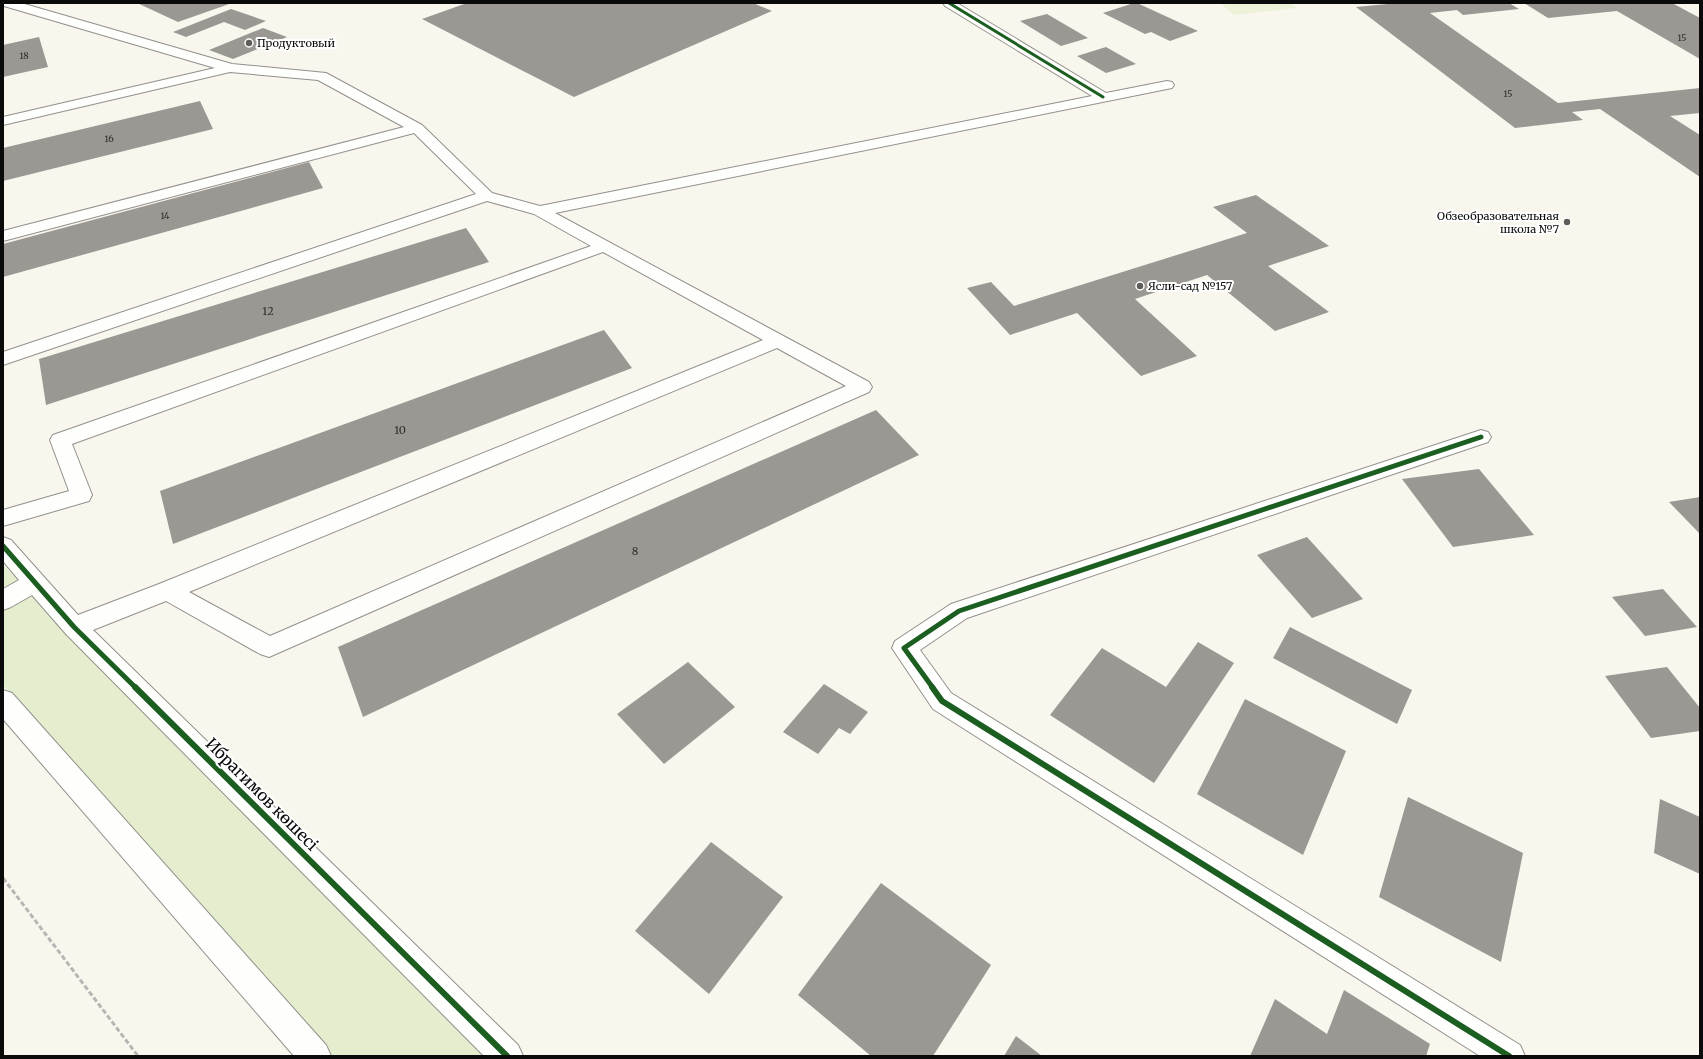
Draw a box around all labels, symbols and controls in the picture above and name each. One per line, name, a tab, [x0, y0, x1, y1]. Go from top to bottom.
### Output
house number: 15	[1677, 32, 1687, 43]
place label: Продуктовый	[257, 36, 335, 50]
marker: Продуктовый	[244, 38, 254, 48]
house number: 18	[19, 50, 29, 61]
house number: 15	[1503, 88, 1513, 99]
house number: 16	[104, 133, 114, 144]
place label: Обзеобразовательная школа №7	[1437, 209, 1559, 236]
house number: 14	[160, 210, 170, 221]
marker: Обзеобразовательная школа №7	[1562, 217, 1572, 227]
place label: Ясли-сад №157	[1148, 279, 1232, 293]
marker: Ясли-сад №157	[1135, 281, 1145, 291]
house number: 12	[262, 304, 274, 318]
house number: 10	[394, 423, 406, 437]
house number: 8	[632, 544, 639, 558]
street label: Ибрагимов көшесі	[202, 734, 322, 854]

